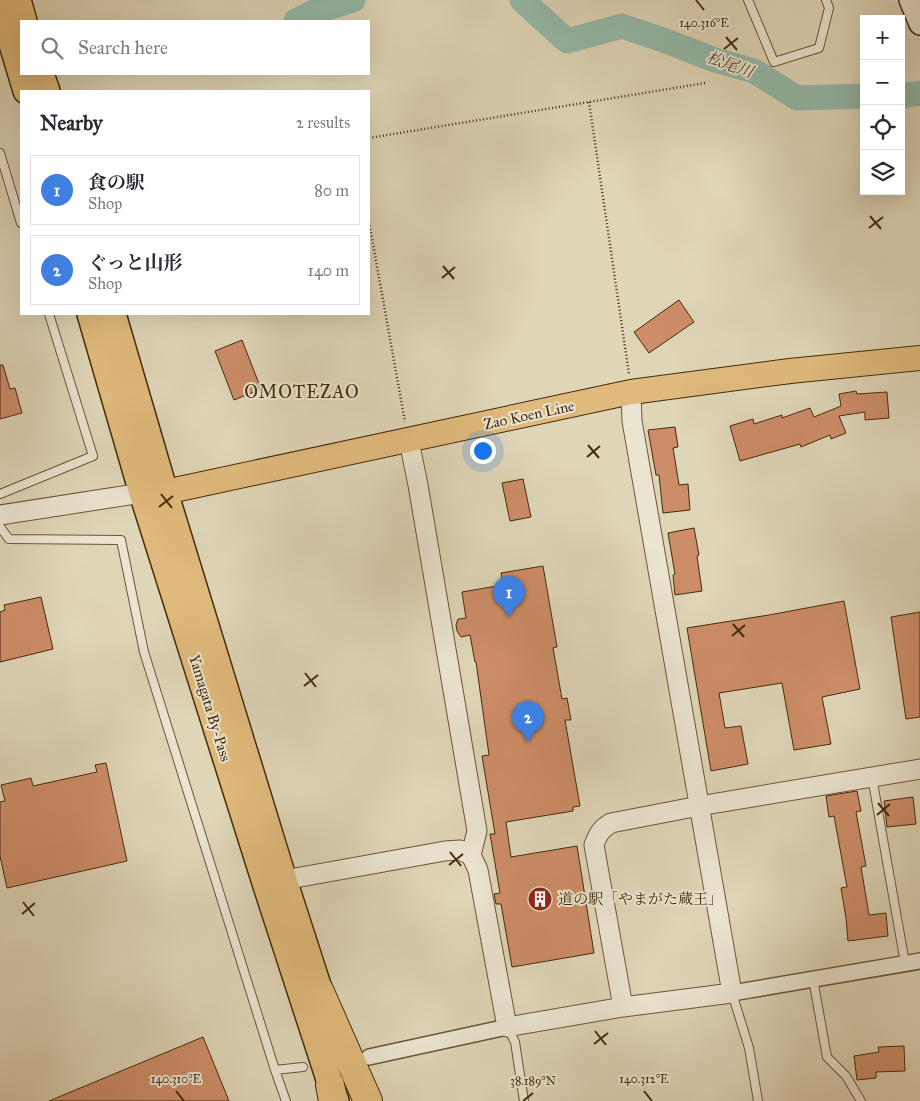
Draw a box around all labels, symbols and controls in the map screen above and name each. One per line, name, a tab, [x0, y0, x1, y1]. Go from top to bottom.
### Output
map controls	[860, 15, 905, 195]
button: +	[860, 15, 905, 60]
text: 140.316°E	[679, 16, 729, 30]
search box	[20, 20, 370, 75]
icon: search	[38, 34, 66, 62]
text: Search here	[78, 36, 168, 59]
water label: 松尾川	[704, 47, 758, 82]
button: −	[860, 60, 905, 105]
button: locate	[860, 105, 905, 150]
text: Nearby	[40, 110, 103, 136]
text: 2 results	[296, 113, 350, 132]
button: layers	[860, 150, 905, 195]
text: 食の駅	[88, 171, 145, 194]
text: 1	[54, 181, 60, 200]
text: 80 m	[314, 181, 349, 200]
text: Shop	[88, 194, 122, 213]
text: ぐっと山形	[88, 251, 183, 274]
text: 2	[53, 261, 61, 280]
text: 140 m	[308, 261, 349, 280]
text: Shop	[88, 274, 122, 293]
district label: OMOTEZAO	[244, 381, 360, 403]
street label: Zao Koen Line	[482, 397, 576, 433]
your location	[470, 438, 496, 464]
pin: 1	[493, 576, 525, 617]
street label: Yamagata By-Pass	[185, 652, 235, 764]
pin: 2	[512, 701, 544, 742]
building icon: 道の駅「やまがた蔵王」	[527, 886, 553, 912]
place label: 道の駅「やまがた蔵王」	[558, 890, 723, 908]
text: 140.310°E	[151, 1072, 202, 1086]
text: 140.312°E	[619, 1072, 669, 1086]
text: 38.189°N	[510, 1074, 556, 1088]

